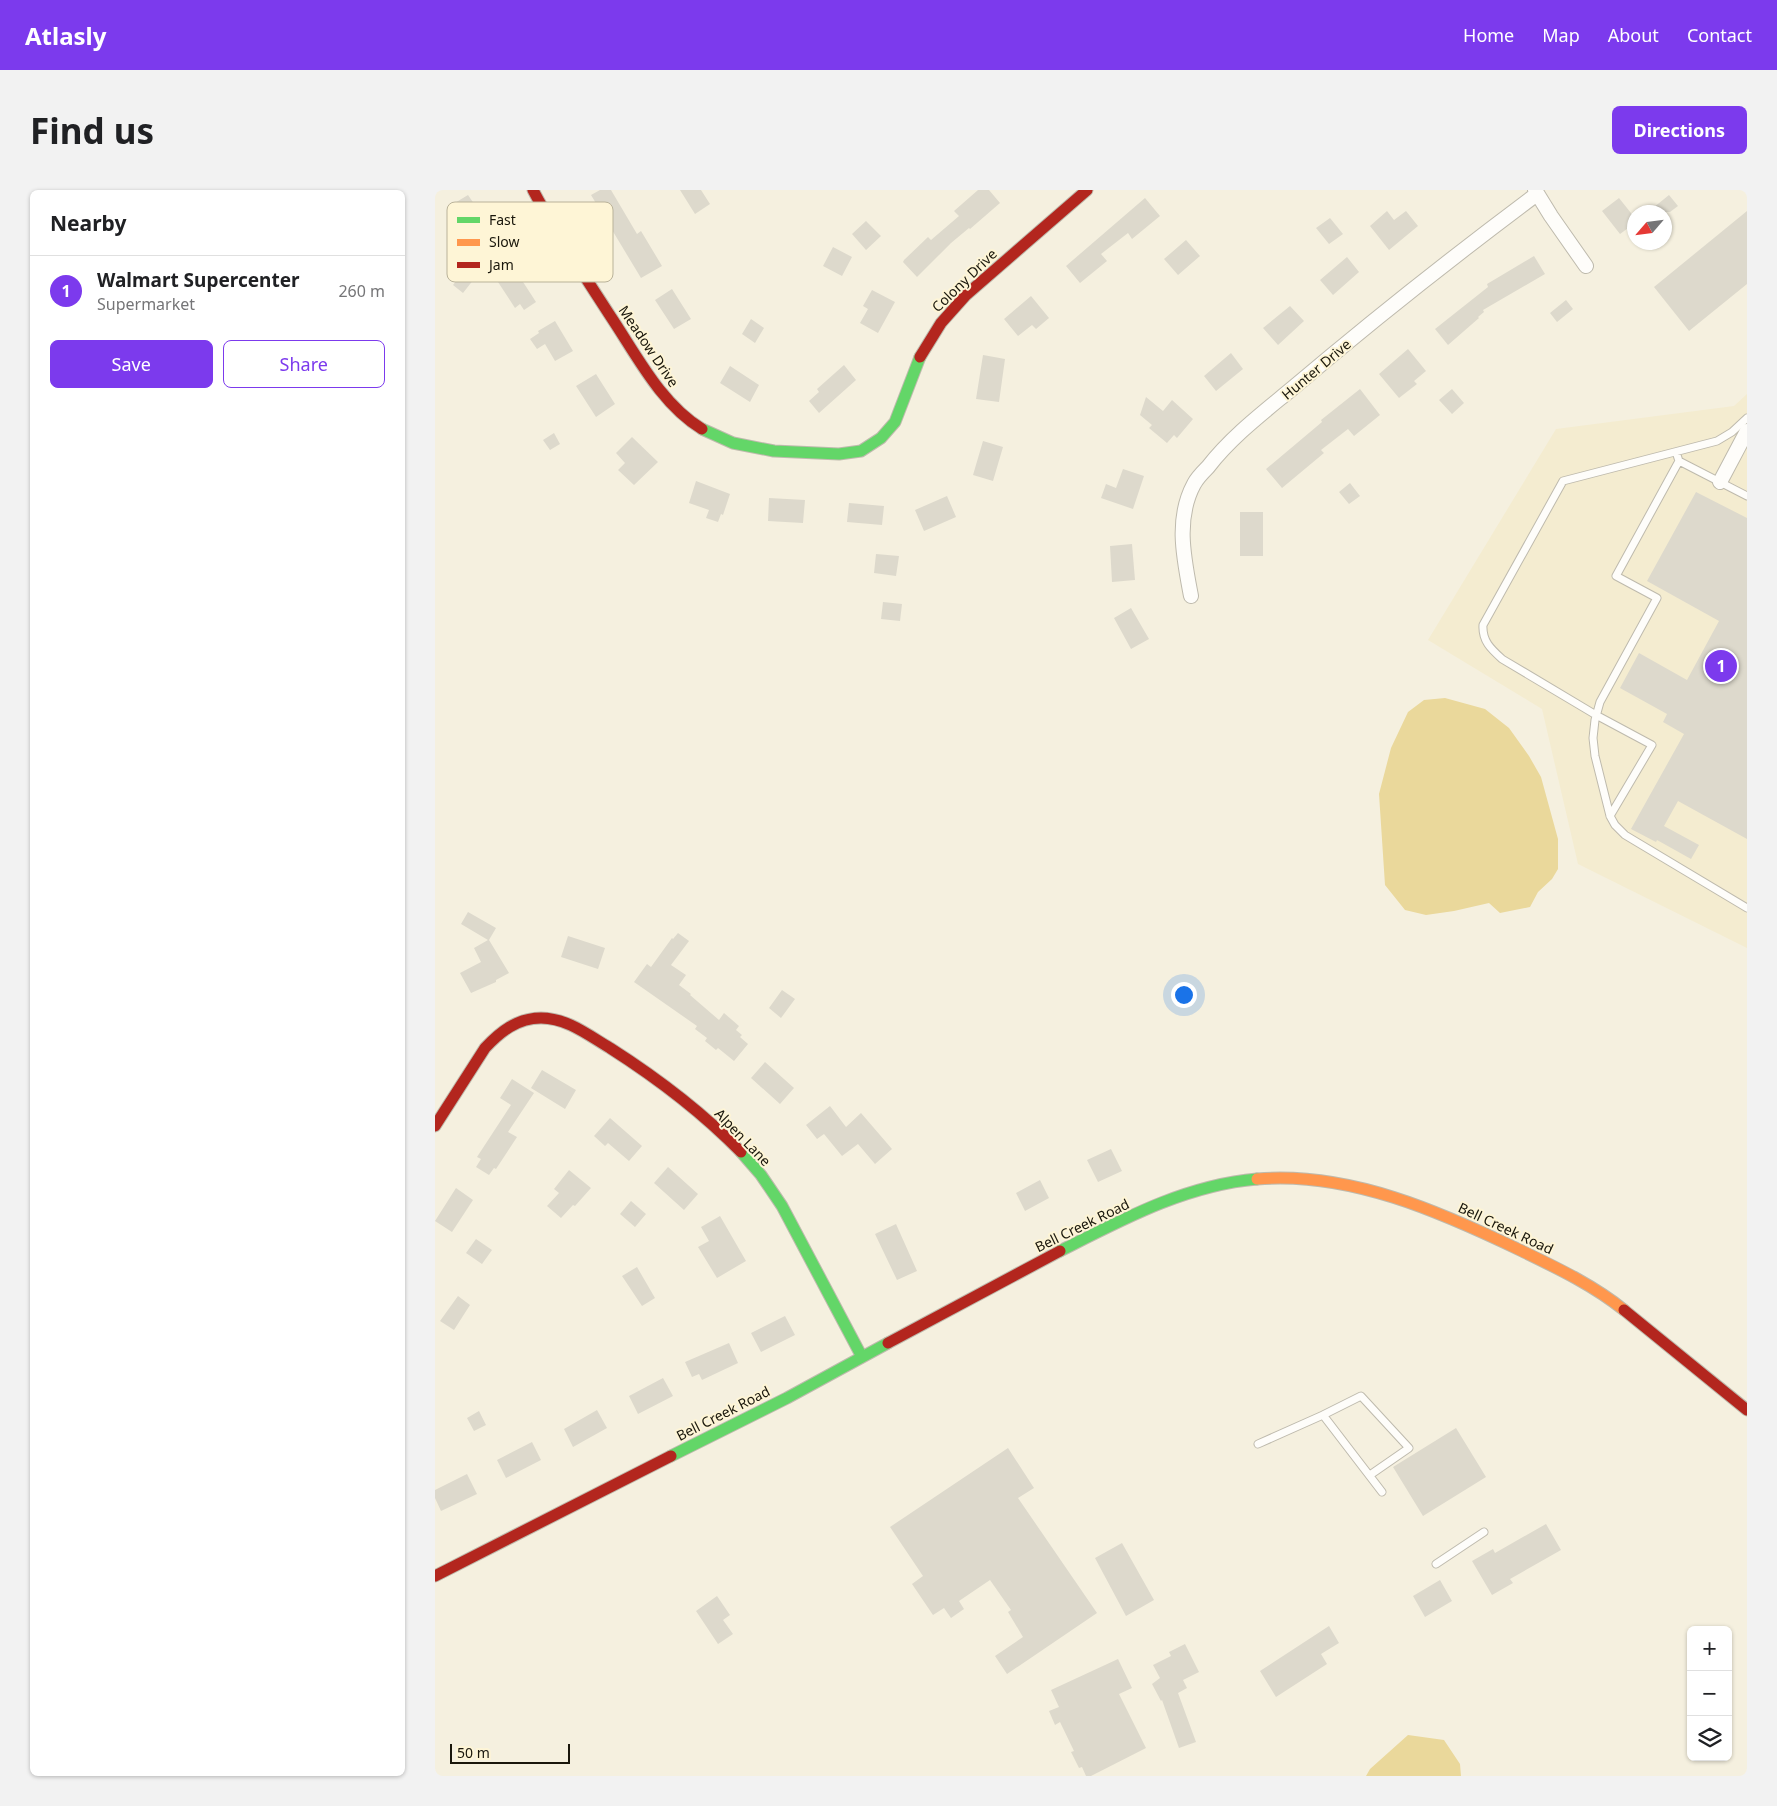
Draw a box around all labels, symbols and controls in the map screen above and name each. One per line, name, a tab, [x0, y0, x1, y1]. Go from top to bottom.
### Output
text: Atlasly	[25, 19, 106, 52]
text: Home	[1463, 23, 1514, 47]
text: Map	[1542, 23, 1580, 47]
text: About	[1608, 23, 1659, 47]
text: Contact	[1687, 23, 1752, 47]
button: Directions	[1612, 106, 1747, 154]
text: Find us	[30, 107, 154, 154]
legend	[447, 202, 613, 282]
north arrow	[1627, 205, 1672, 250]
text: Nearby	[50, 209, 126, 237]
text: Fast	[489, 210, 516, 229]
text: Slow	[489, 232, 520, 251]
street label: Colony Drive	[927, 244, 1001, 316]
text: Jam	[487, 255, 514, 274]
text: Walmart Supercenter	[97, 267, 299, 293]
text: 1	[61, 280, 71, 302]
text: 260 m	[338, 280, 385, 302]
text: Supermarket	[97, 293, 195, 315]
street label: Meadow Drive	[615, 302, 683, 391]
street label: Hunter Drive	[1277, 334, 1355, 403]
button: Save	[50, 340, 213, 388]
button: Share	[223, 340, 385, 388]
pin: 1	[1705, 647, 1737, 685]
your location	[1171, 982, 1197, 1008]
street label: Alpen Lane	[711, 1104, 775, 1170]
street label: Bell Creek Road	[1032, 1194, 1132, 1256]
street label: Bell Creek Road	[1455, 1198, 1557, 1258]
street label: Bell Creek Road	[673, 1381, 773, 1445]
map controls	[1687, 1626, 1732, 1761]
button: +	[1687, 1626, 1732, 1671]
button: −	[1687, 1671, 1732, 1716]
button: layers	[1687, 1716, 1732, 1761]
scale bar	[450, 1741, 570, 1764]
text: 50 m	[457, 1743, 490, 1762]

